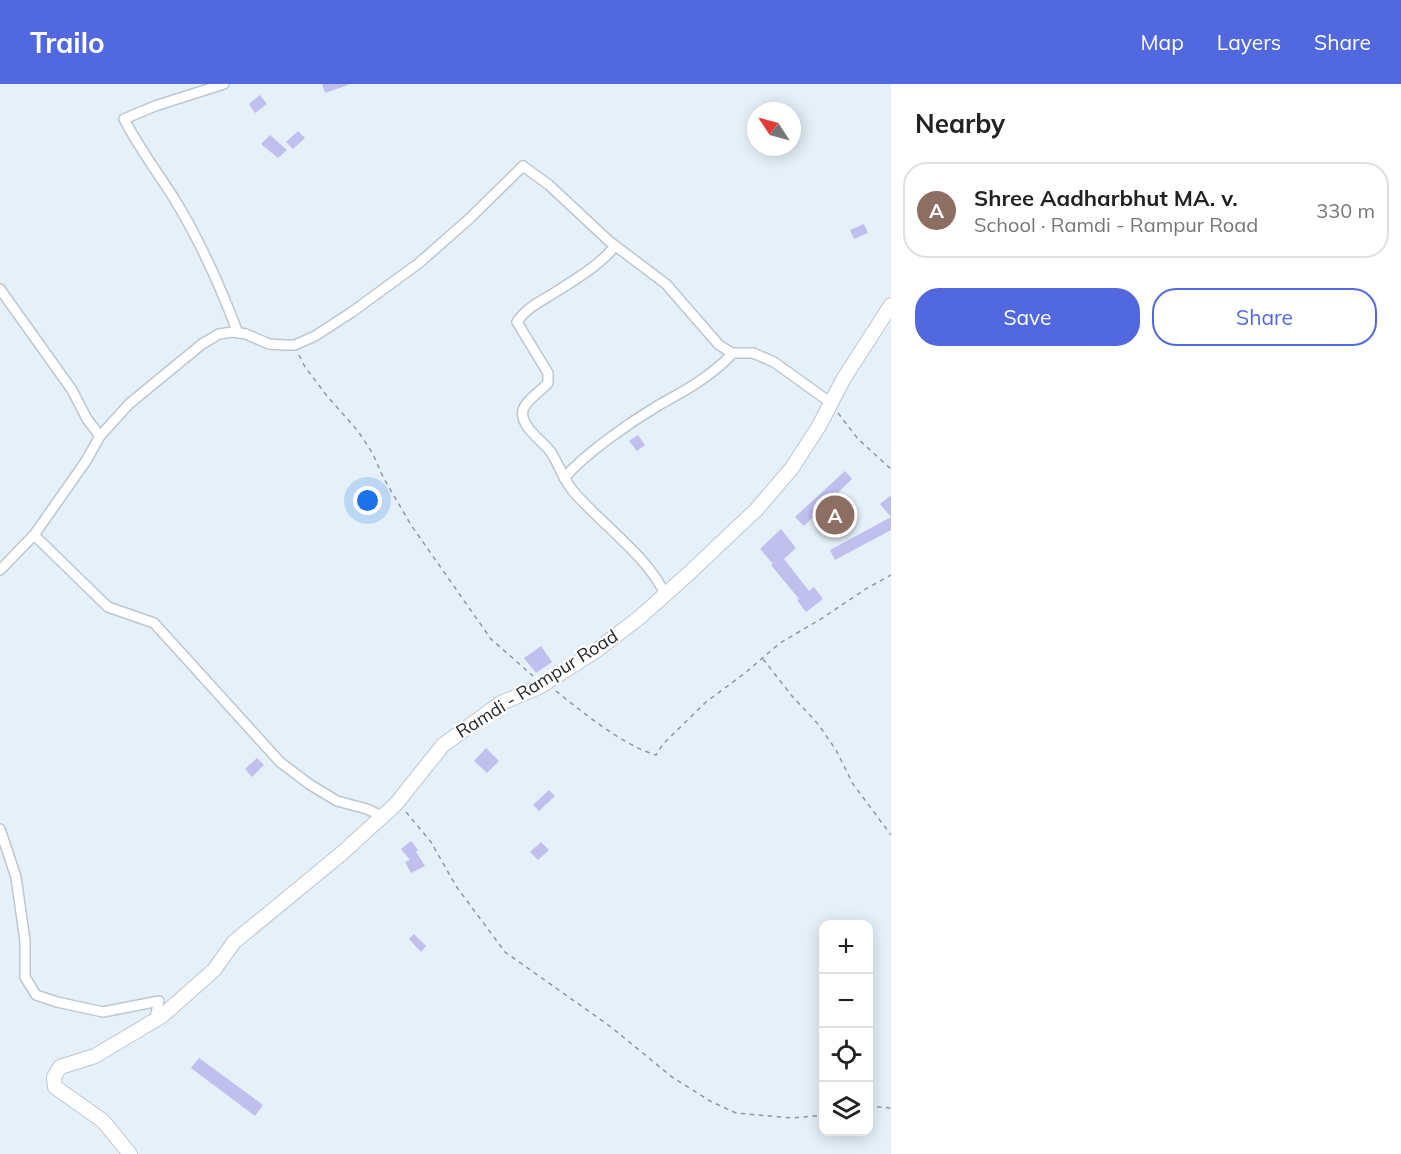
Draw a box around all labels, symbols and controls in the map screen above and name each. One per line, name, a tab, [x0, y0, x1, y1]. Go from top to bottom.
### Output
text: Trailo	[30, 25, 105, 60]
text: Map	[1141, 29, 1184, 55]
text: Layers	[1217, 29, 1281, 55]
text: Share	[1314, 29, 1371, 55]
north arrow	[747, 102, 801, 156]
text: Nearby	[915, 107, 1005, 140]
text: Shree Aadharbhut MA. v.	[974, 184, 1238, 212]
text: A	[929, 198, 944, 223]
text: 330 m	[1316, 198, 1375, 223]
text: School · Ramdi - Rampur Road	[974, 212, 1258, 237]
button: Save	[915, 288, 1140, 346]
button: Share	[1152, 288, 1377, 346]
your location	[353, 486, 382, 515]
pin: A	[816, 492, 854, 538]
street label: Ramdi - Rampur Road	[451, 624, 622, 743]
map controls	[819, 920, 873, 1136]
button: +	[819, 920, 873, 974]
button: −	[819, 974, 873, 1028]
button: locate	[819, 1028, 873, 1082]
button: layers	[819, 1082, 873, 1136]

